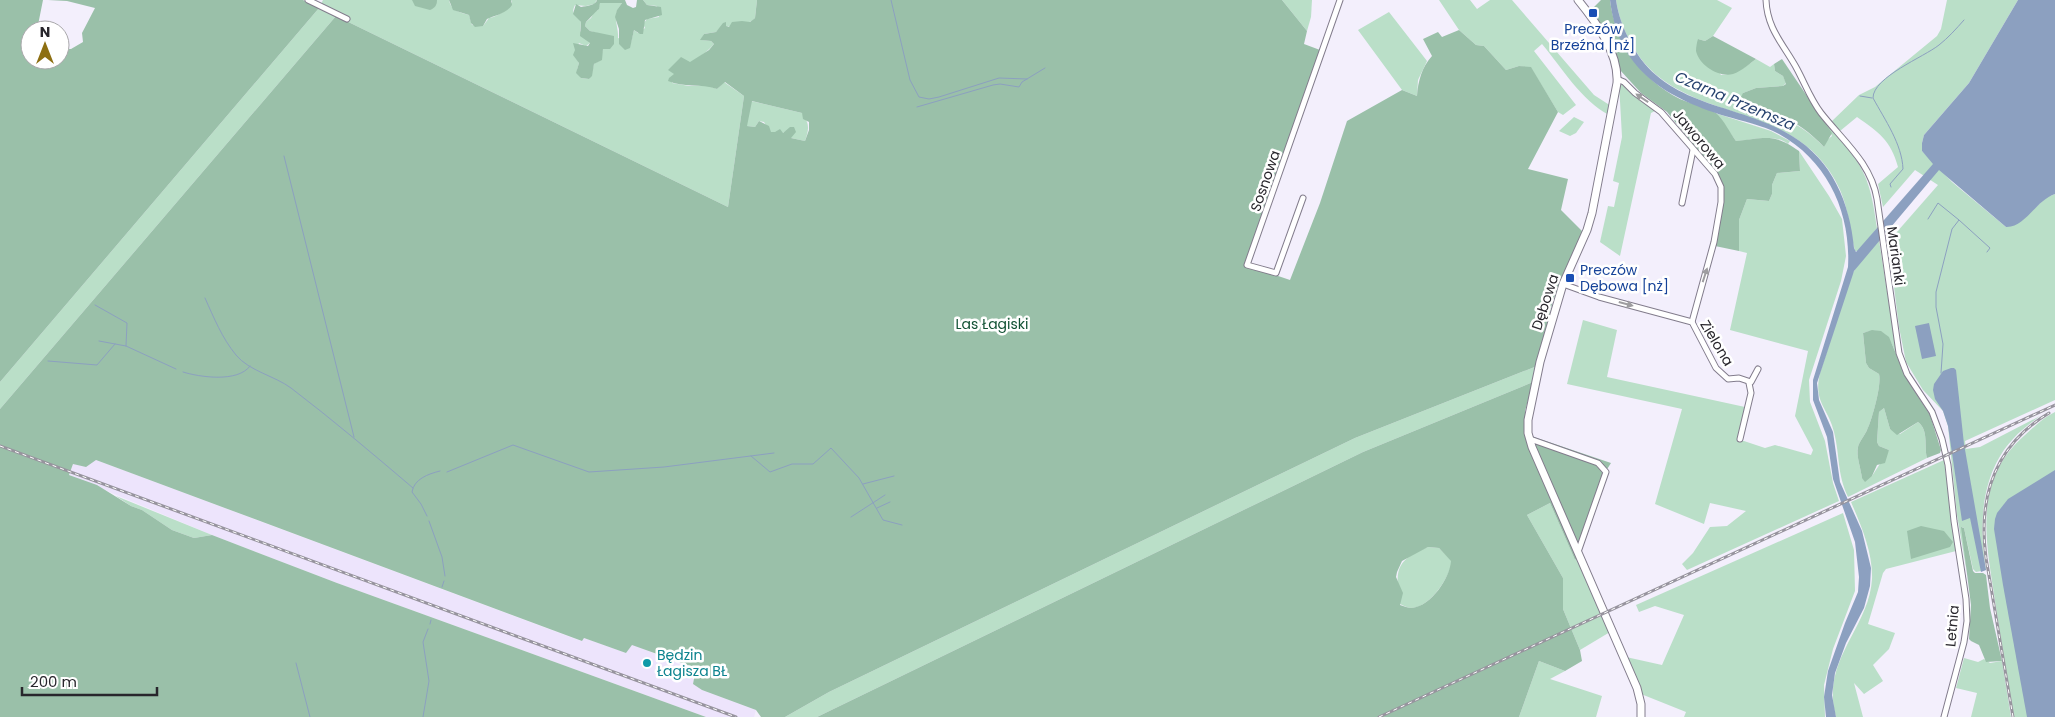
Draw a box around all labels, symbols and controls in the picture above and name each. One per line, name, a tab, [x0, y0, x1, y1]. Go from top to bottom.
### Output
marker: Preczów Brzeźna [nż]	[1587, 7, 1599, 19]
place label: Preczów Brzeźna [nż]	[1551, 19, 1635, 55]
north arrow	[20, 20, 70, 70]
text: N	[40, 22, 50, 42]
water label: Czarna Przemsza	[1672, 66, 1799, 135]
one-way arrow	[1636, 93, 1649, 102]
street label: Jaworowa	[1668, 105, 1730, 173]
street label: Sosnowa	[1245, 148, 1285, 214]
street label: Marianki	[1882, 225, 1910, 287]
place label: Preczów Dębowa [nż]	[1580, 260, 1669, 296]
one-way arrow	[1701, 267, 1709, 282]
street label: Dębowa	[1527, 271, 1563, 333]
marker: Preczów Dębowa [nż]	[1564, 272, 1576, 284]
one-way arrow	[1619, 300, 1634, 308]
park label: Las Łagiski	[955, 314, 1029, 334]
street label: Zielona	[1695, 316, 1739, 370]
street label: Letnia	[1940, 604, 1964, 648]
place label: Będzin Łagisza BŁ	[657, 645, 727, 681]
marker: Będzin Łagisza BŁ	[641, 657, 653, 669]
scale bar	[22, 664, 158, 696]
text: 200 m	[30, 671, 77, 692]

